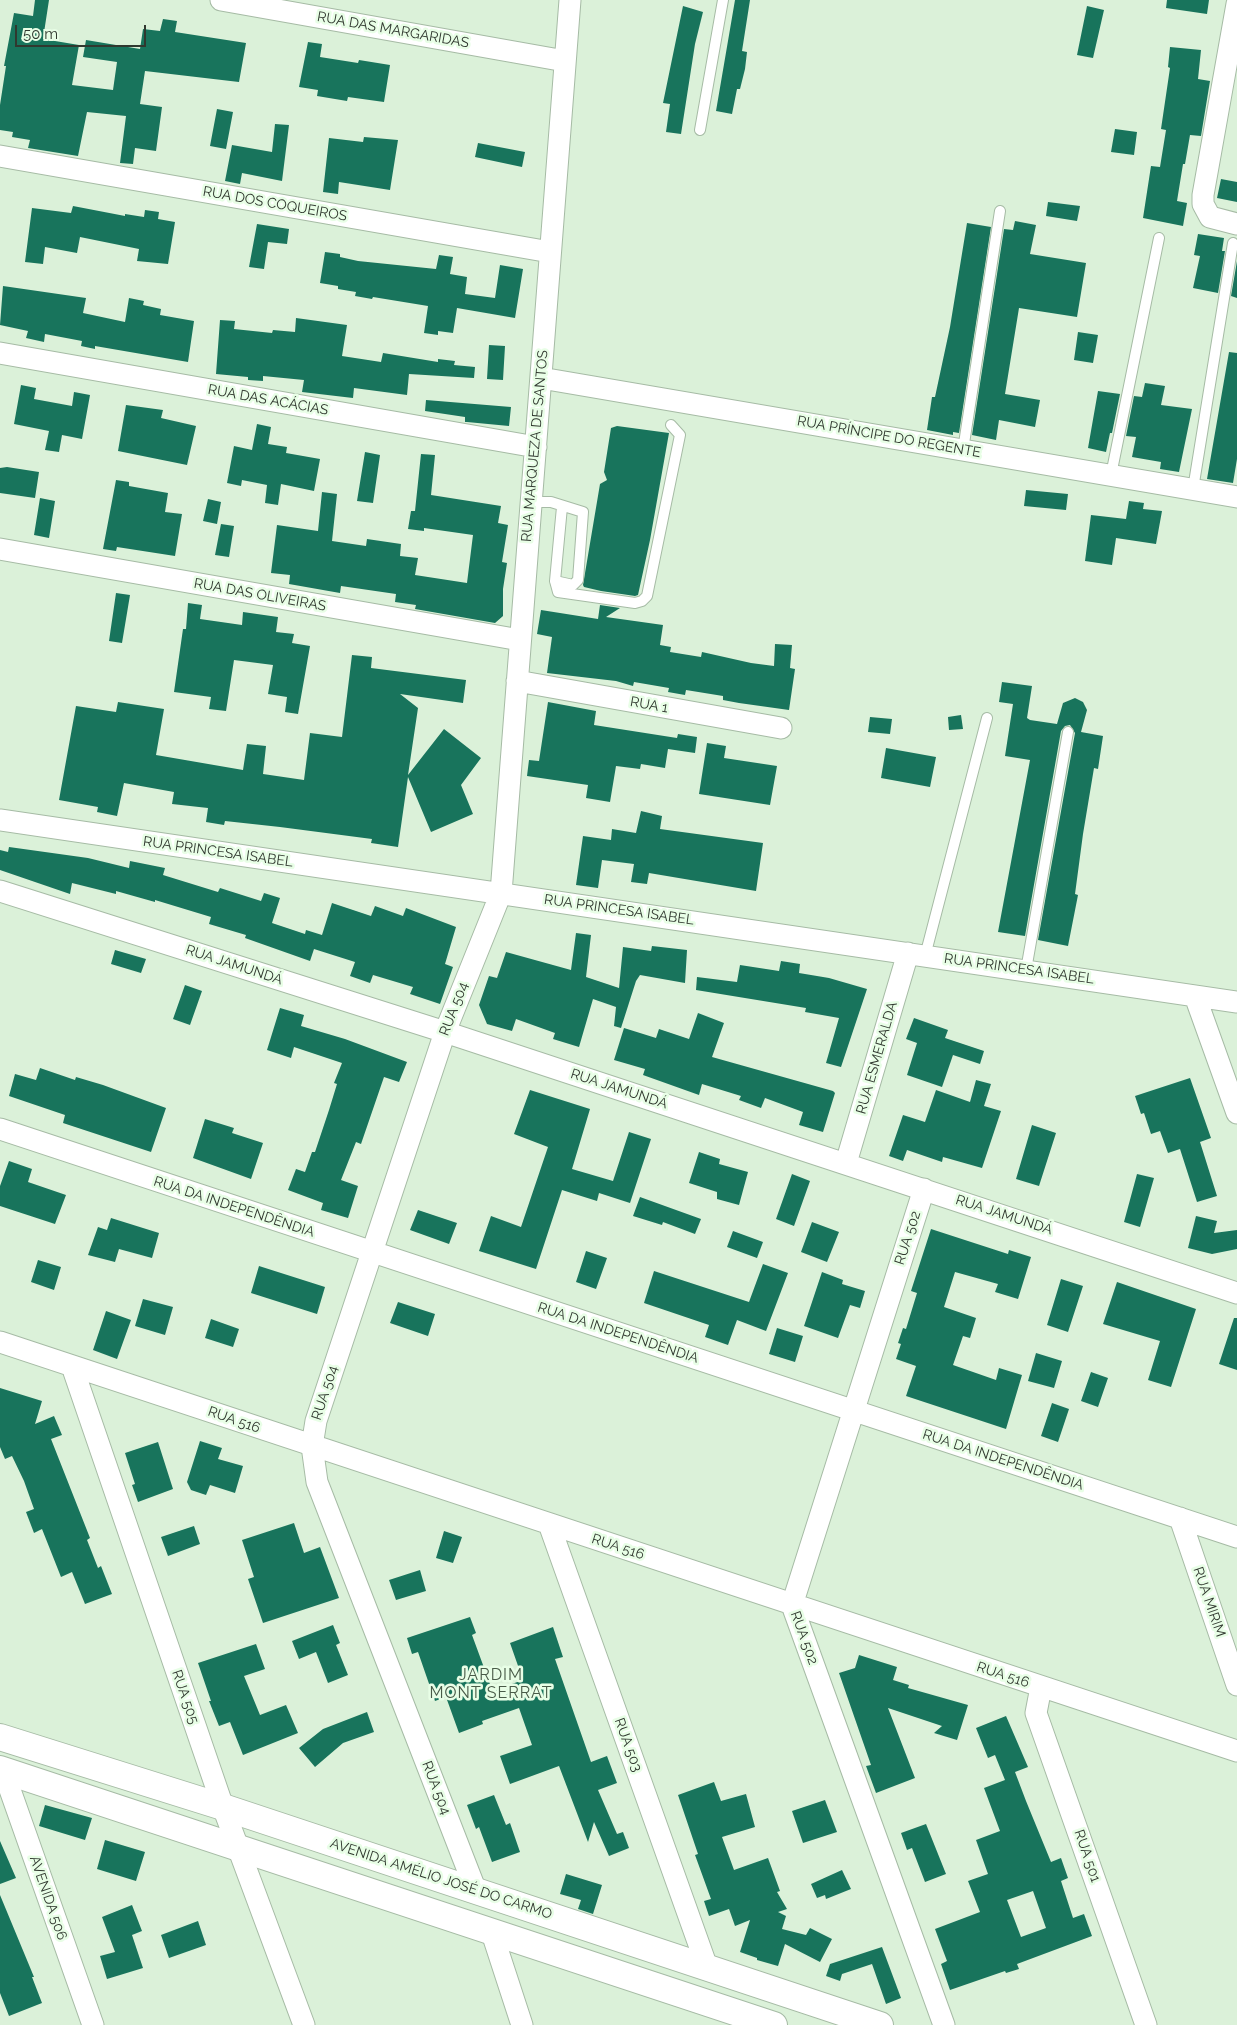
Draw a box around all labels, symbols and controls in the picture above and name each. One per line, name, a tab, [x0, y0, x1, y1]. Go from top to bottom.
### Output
street label: RUA DAS MARGARIDAS	[316, 8, 470, 52]
scale bar	[18, 15, 149, 47]
text: 50 m	[23, 25, 58, 43]
street label: RUA DOS COQUEIROS	[202, 183, 348, 225]
street label: RUA MARQUEZA DE SANTOS	[518, 349, 552, 543]
street label: RUA DAS ACÁCIAS	[206, 381, 330, 419]
street label: RUA PRÍNCIPE DO REGENTE	[796, 413, 982, 461]
street label: RUA DAS OLIVEIRAS	[193, 575, 327, 615]
street label: RUA 1	[629, 693, 669, 717]
street label: RUA PRINCESA ISABEL	[142, 833, 294, 871]
street label: RUA PRINCESA ISABEL	[543, 891, 695, 929]
street label: RUA JAMUNDÁ	[183, 941, 285, 989]
street label: RUA PRINCESA ISABEL	[943, 950, 1095, 988]
street label: RUA 504	[436, 980, 472, 1038]
street label: RUA ESMERALDA	[853, 1000, 901, 1116]
street label: RUA JAMUNDÁ	[568, 1065, 670, 1113]
street label: RUA DA INDEPENDÊNDIA	[151, 1173, 317, 1241]
street label: RUA JAMUNDÁ	[953, 1191, 1055, 1239]
street label: RUA 502	[891, 1209, 925, 1267]
street label: RUA DA INDEPENDÊNDIA	[535, 1299, 701, 1367]
street label: RUA 504	[308, 1364, 342, 1422]
street label: RUA 516	[206, 1403, 262, 1437]
street label: RUA DA INDEPENDÊNDIA	[920, 1426, 1086, 1494]
street label: RUA 516	[590, 1531, 646, 1563]
street label: RUA MIRIM	[1189, 1565, 1229, 1639]
street label: RUA 502	[787, 1609, 821, 1667]
street label: RUA 516	[975, 1659, 1031, 1691]
district label: JARDIM MONT SERRAT	[428, 1665, 554, 1703]
street label: RUA 505	[168, 1668, 202, 1726]
street label: RUA 503	[611, 1716, 645, 1774]
street label: RUA 504	[418, 1759, 454, 1817]
street label: RUA 501	[1070, 1827, 1104, 1885]
street label: AVENIDA AMÉLIO JOSÉ DO CARMO	[328, 1835, 554, 1923]
street label: AVENIDA 506	[26, 1854, 70, 1942]

